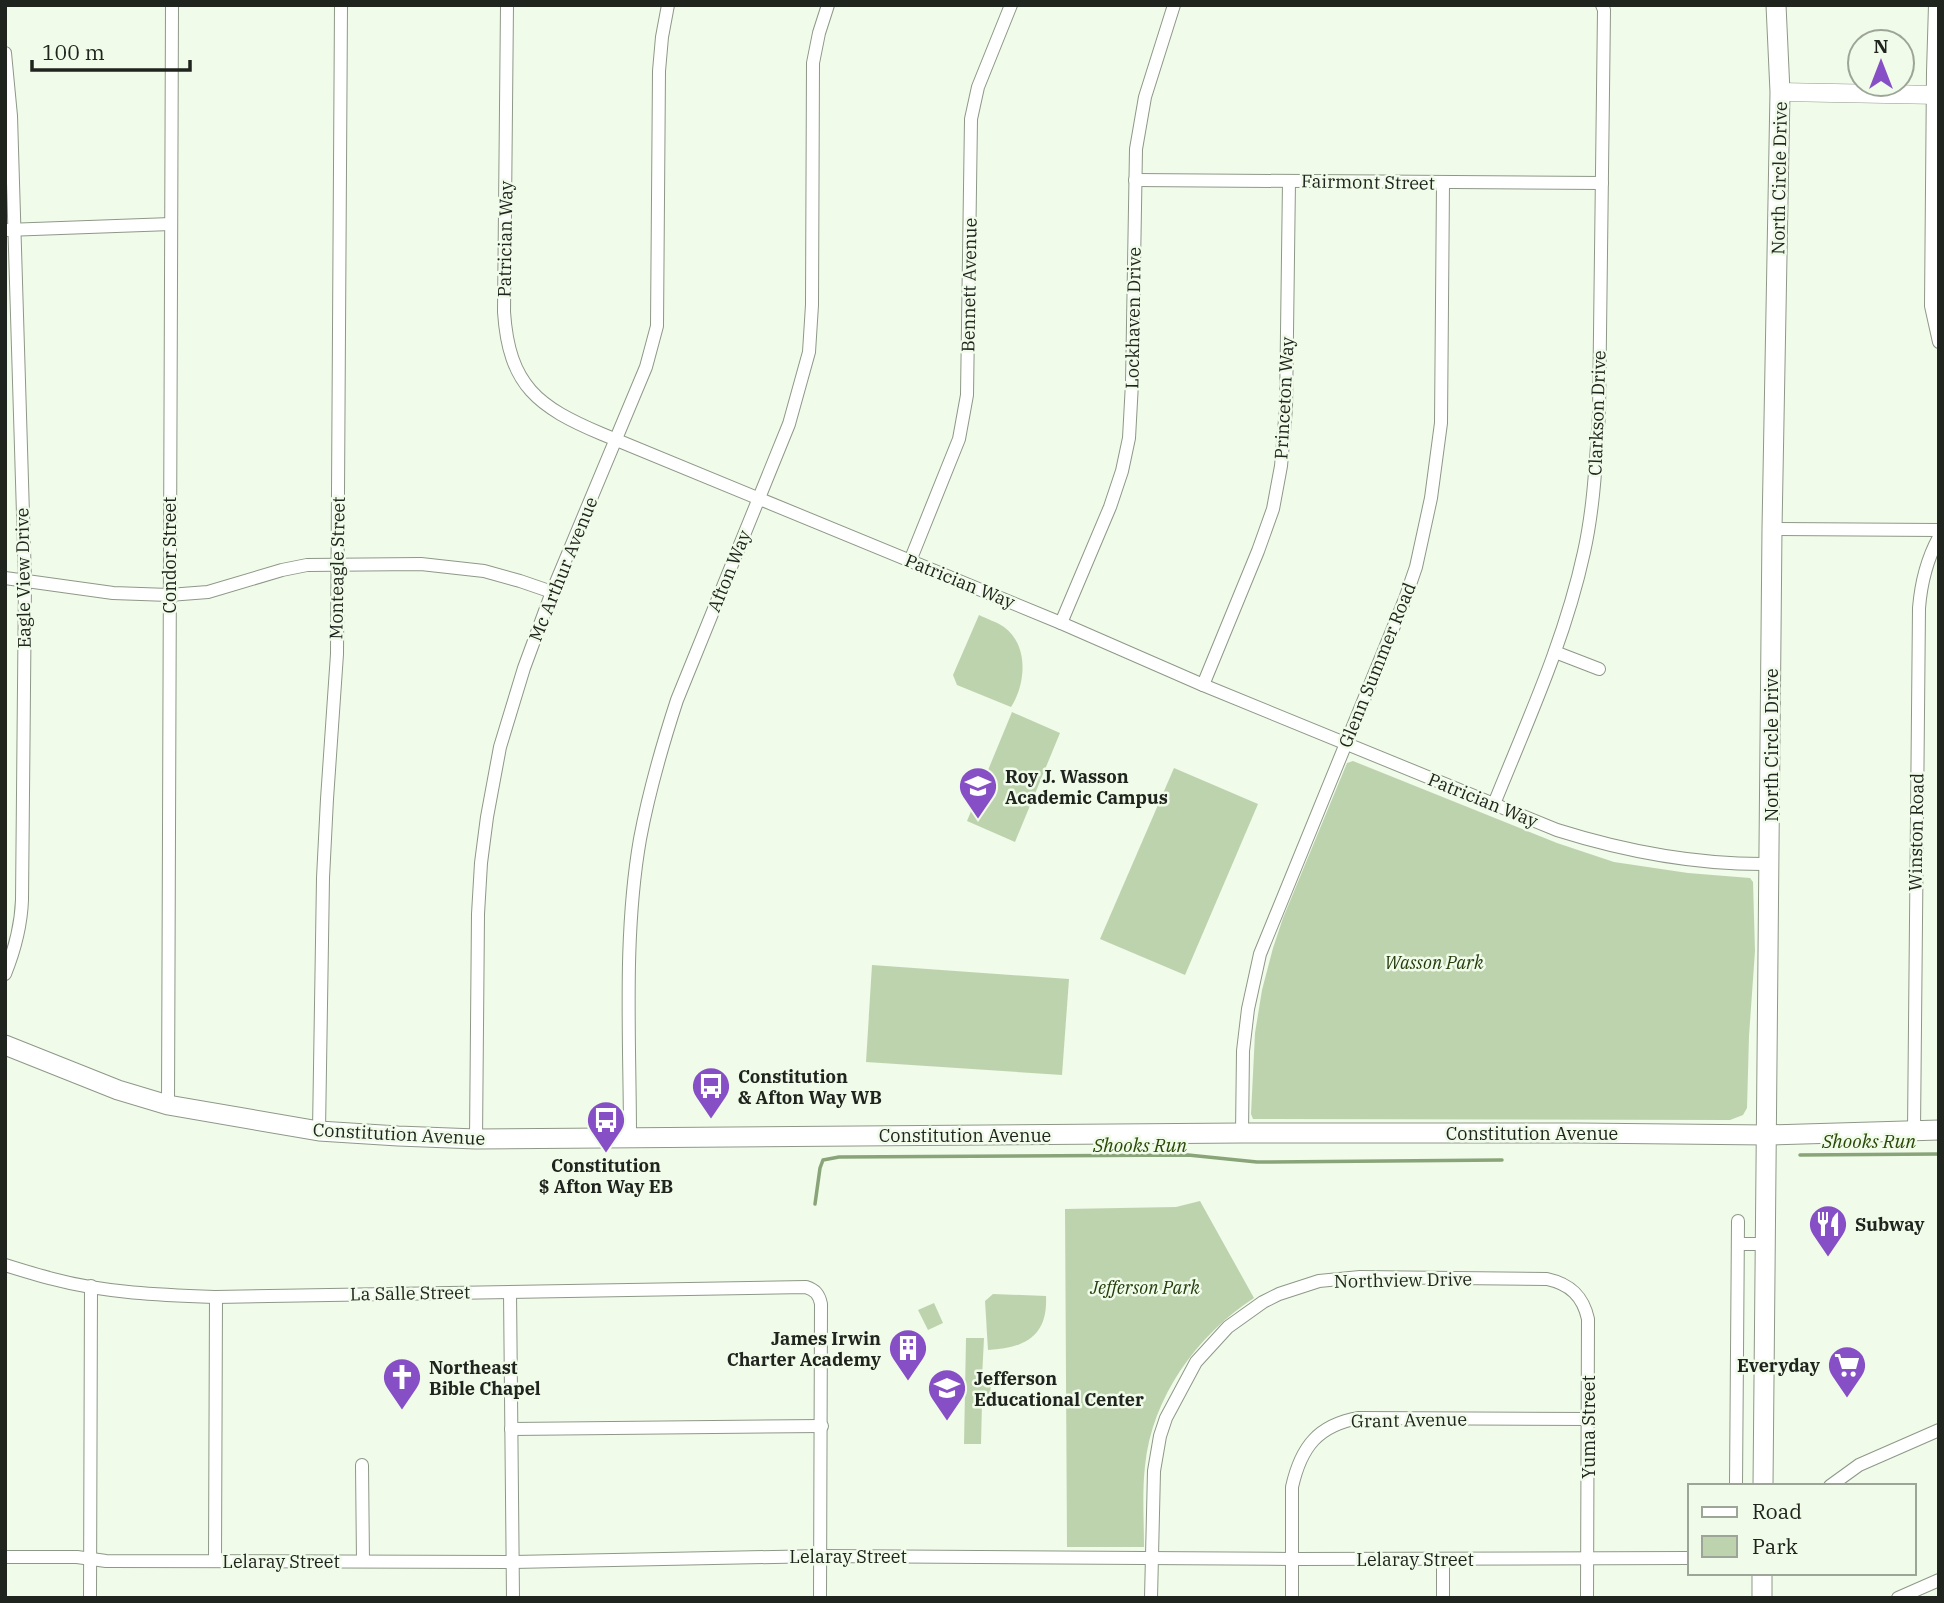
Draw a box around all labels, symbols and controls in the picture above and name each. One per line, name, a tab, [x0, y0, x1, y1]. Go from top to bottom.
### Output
scale bar	[32, 28, 189, 72]
north arrow	[1846, 28, 1916, 98]
text: N	[1873, 34, 1889, 58]
text: 100 m	[42, 38, 105, 66]
street label: North Circle Drive	[1766, 101, 1792, 255]
street label: Fairmont Street	[1301, 169, 1435, 195]
street label: Patrician Way	[492, 180, 518, 298]
street label: Bennett Avenue	[956, 218, 982, 352]
street label: Lockhaven Drive	[1120, 247, 1146, 389]
street label: Princeton Way	[1269, 336, 1299, 460]
street label: Clarkson Drive	[1583, 350, 1611, 476]
street label: Mc Arthur Avenue	[524, 493, 602, 645]
street label: Monteagle Street	[324, 496, 350, 640]
street label: Condor Street	[158, 497, 181, 613]
street label: Eagle View Drive	[10, 507, 36, 649]
street label: Afton Way	[702, 526, 756, 615]
street label: Patrician Way	[902, 548, 1019, 614]
street label: Glenn Summer Road	[1333, 579, 1421, 751]
street label: North Circle Drive	[1760, 668, 1783, 822]
school or university icon: Roy J. Wasson Academic Campus	[957, 765, 999, 820]
place label: Roy J. Wasson Academic Campus	[1005, 765, 1168, 809]
street label: Patrician Way	[1425, 767, 1542, 833]
street label: Winston Road	[1903, 773, 1929, 891]
park label: Wasson Park	[1385, 951, 1484, 974]
bus stop icon: Constitution & Afton Way WB	[690, 1065, 732, 1120]
place label: Constitution & Afton Way WB	[738, 1065, 882, 1109]
bus stop icon: Constitution $ Afton Way EB	[585, 1099, 627, 1154]
street label: Constitution Avenue	[312, 1118, 486, 1150]
street label: Constitution Avenue	[1446, 1122, 1618, 1145]
street label: Constitution Avenue	[879, 1124, 1051, 1147]
water label: Shooks Run	[1821, 1129, 1916, 1153]
water label: Shooks Run	[1092, 1133, 1187, 1157]
place label: Constitution $ Afton Way EB	[539, 1154, 673, 1198]
restaurant icon: Subway	[1807, 1203, 1849, 1258]
place label: Subway	[1855, 1213, 1925, 1236]
street label: Northview Drive	[1334, 1267, 1472, 1293]
park label: Jefferson Park	[1089, 1276, 1200, 1299]
street label: La Salle Street	[350, 1280, 470, 1306]
place label: James Irwin Charter Academy	[727, 1327, 882, 1371]
building icon: James Irwin Charter Academy	[887, 1327, 929, 1382]
supermarket icon: Everyday	[1826, 1344, 1868, 1399]
place label: Everyday	[1737, 1354, 1821, 1377]
church icon: Northeast Bible Chapel	[381, 1356, 423, 1411]
place label: Northeast Bible Chapel	[429, 1356, 541, 1400]
school or university icon: Jefferson Educational Center	[926, 1367, 968, 1422]
place label: Jefferson Educational Center	[974, 1367, 1144, 1411]
street label: Yuma Street	[1577, 1375, 1600, 1479]
street label: Grant Avenue	[1351, 1407, 1467, 1433]
legend	[1688, 1484, 1916, 1575]
text: Road	[1752, 1497, 1802, 1525]
text: Park	[1752, 1532, 1799, 1560]
street label: Lelaray Street	[789, 1545, 907, 1568]
street label: Lelaray Street	[1356, 1548, 1474, 1571]
street label: Lelaray Street	[222, 1550, 340, 1573]

